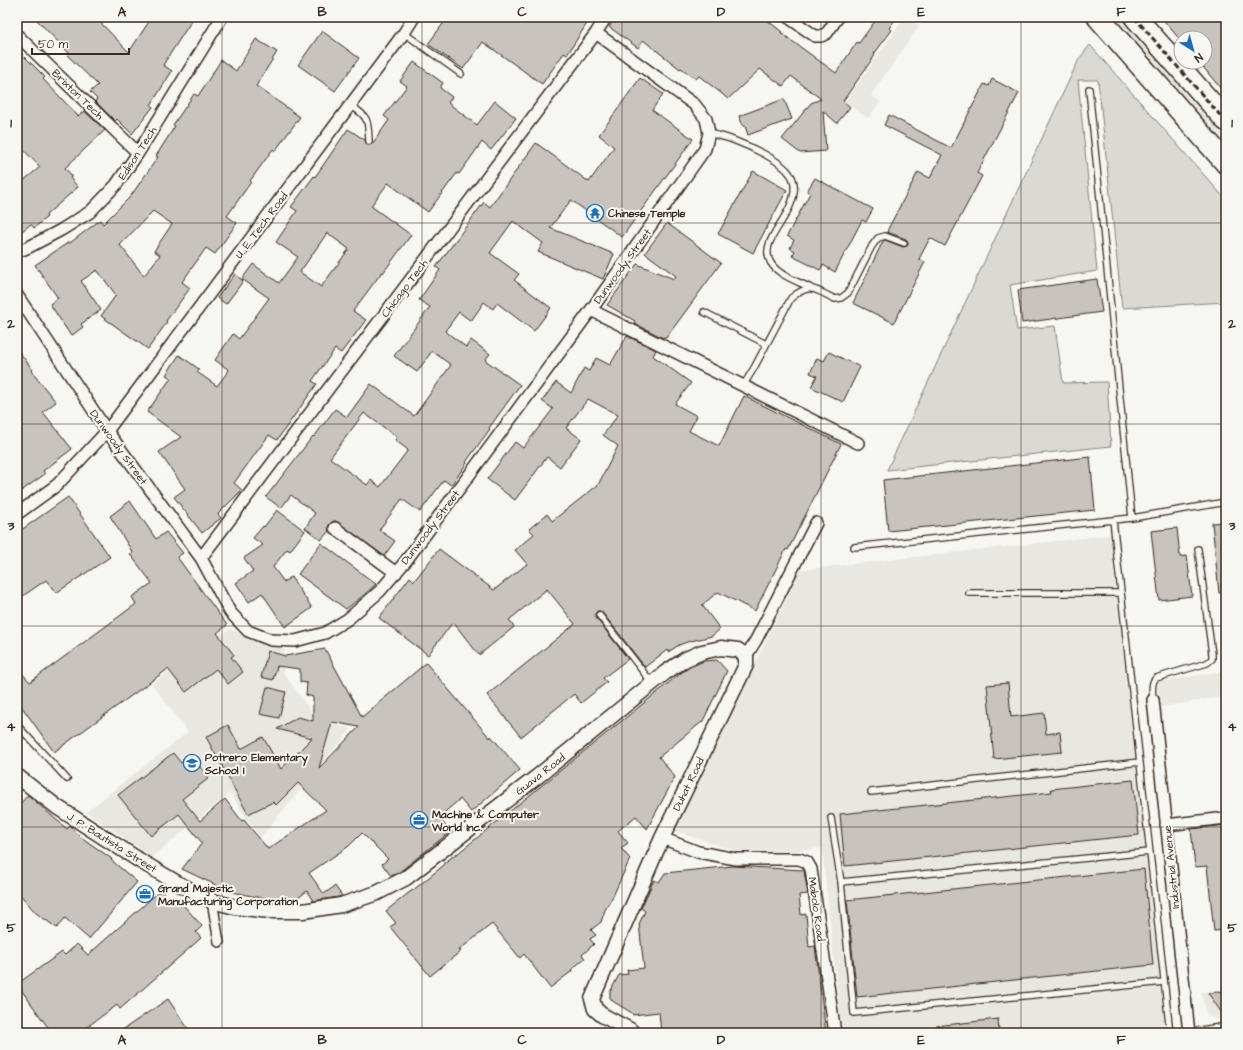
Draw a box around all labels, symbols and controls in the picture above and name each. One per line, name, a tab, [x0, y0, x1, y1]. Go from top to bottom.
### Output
text: A	[118, 3, 127, 21]
text: B	[317, 3, 327, 21]
text: C	[517, 3, 527, 21]
text: D	[717, 3, 726, 21]
text: E	[917, 3, 925, 21]
text: F	[1116, 3, 1126, 21]
scale bar	[32, 30, 129, 56]
north arrow	[1173, 30, 1213, 70]
text: 50 m	[38, 36, 69, 53]
text: N	[1191, 50, 1206, 66]
street label: Brixton Tech	[49, 66, 107, 123]
text: 1	[10, 114, 12, 132]
text: 1	[1231, 114, 1233, 132]
street label: Edison Tech	[115, 123, 161, 183]
street label: U. E. Tech Road	[231, 189, 292, 262]
temple icon: Chinese Temple	[585, 203, 605, 223]
place label: Chinese Temple	[608, 206, 685, 222]
street label: Dunwoody Street	[590, 225, 656, 307]
street label: Chicago Tech	[378, 256, 432, 321]
text: 2	[6, 315, 15, 333]
text: 2	[1227, 315, 1236, 333]
street label: Dunwoody Street	[85, 407, 151, 489]
street label: Dunwoody Street	[397, 487, 464, 568]
text: 3	[7, 517, 15, 535]
text: 3	[1228, 517, 1236, 535]
text: 4	[7, 718, 16, 736]
text: 4	[1228, 718, 1237, 736]
place label: Potrero Elementary School I	[204, 750, 309, 778]
street label: Guava Road	[512, 750, 569, 799]
school or university icon: Potrero Elementary School I	[182, 753, 202, 773]
street label: Duhat Road	[669, 755, 708, 814]
place label: Machine & Computer World Inc.	[431, 807, 540, 835]
street label: J. P. Bautista Street	[64, 809, 160, 877]
office icon: Machine & Computer World Inc.	[409, 810, 429, 830]
street label: Industrial Avenue	[1160, 825, 1183, 909]
street label: Mabolo Road	[805, 876, 828, 942]
place label: Grand Majestic Manufacturing Corporation	[158, 881, 299, 911]
office icon: Grand Majestic Manufacturing Corporation	[135, 884, 155, 904]
text: 5	[6, 919, 16, 937]
text: 5	[1227, 919, 1237, 937]
text: A	[118, 1031, 127, 1049]
text: B	[317, 1031, 327, 1049]
text: C	[517, 1031, 527, 1049]
text: D	[717, 1031, 726, 1049]
text: E	[917, 1031, 925, 1049]
text: F	[1116, 1031, 1126, 1049]

